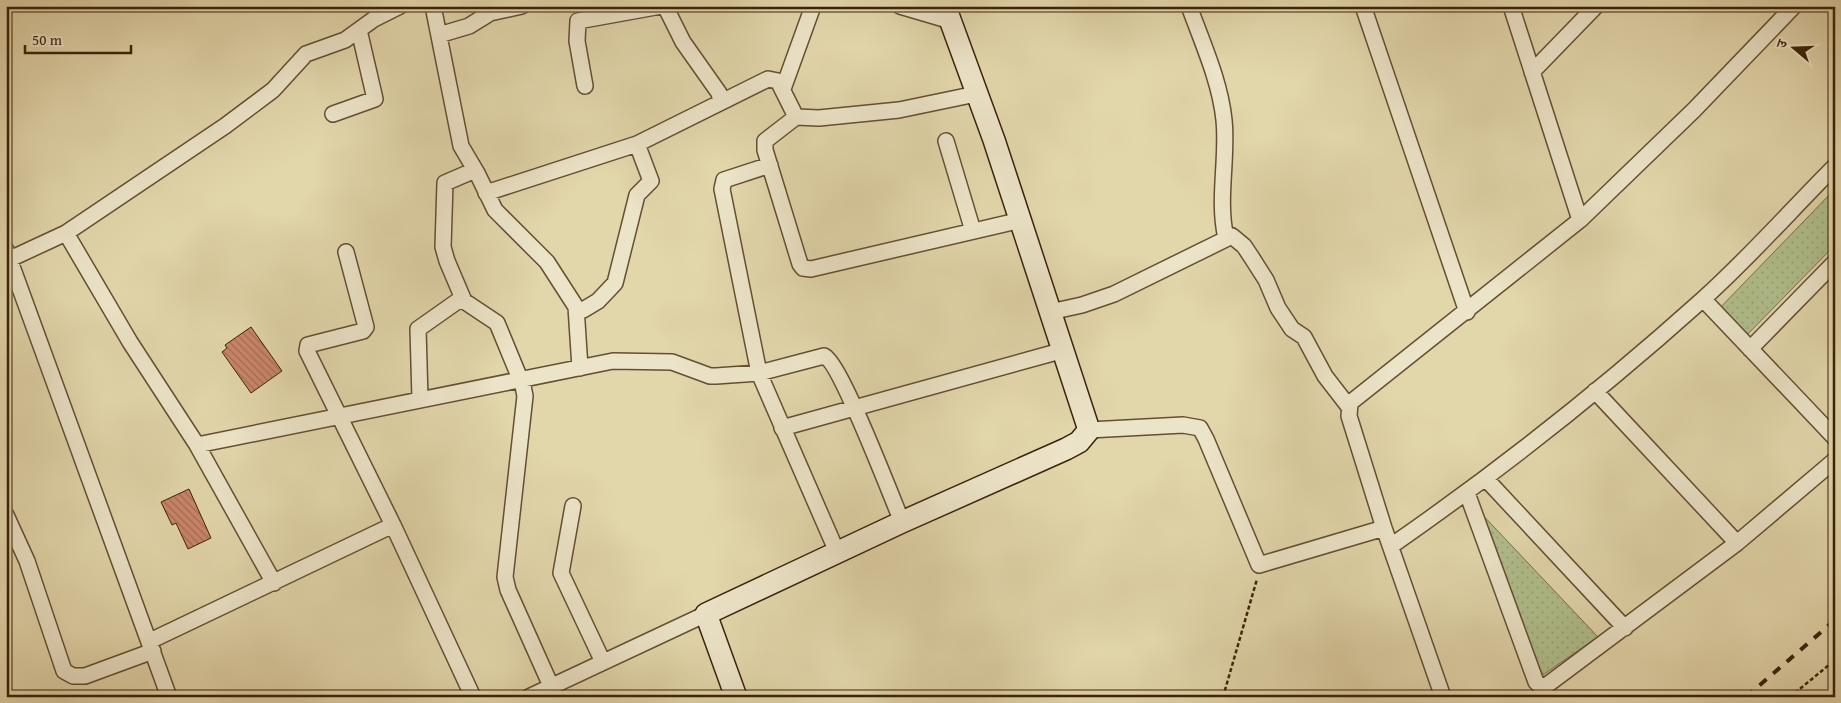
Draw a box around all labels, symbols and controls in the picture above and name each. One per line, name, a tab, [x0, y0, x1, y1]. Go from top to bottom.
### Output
scale bar	[25, 22, 131, 54]
north arrow	[1768, 22, 1818, 72]
text: 50 m	[32, 29, 63, 50]
text: उ	[1771, 36, 1793, 51]

